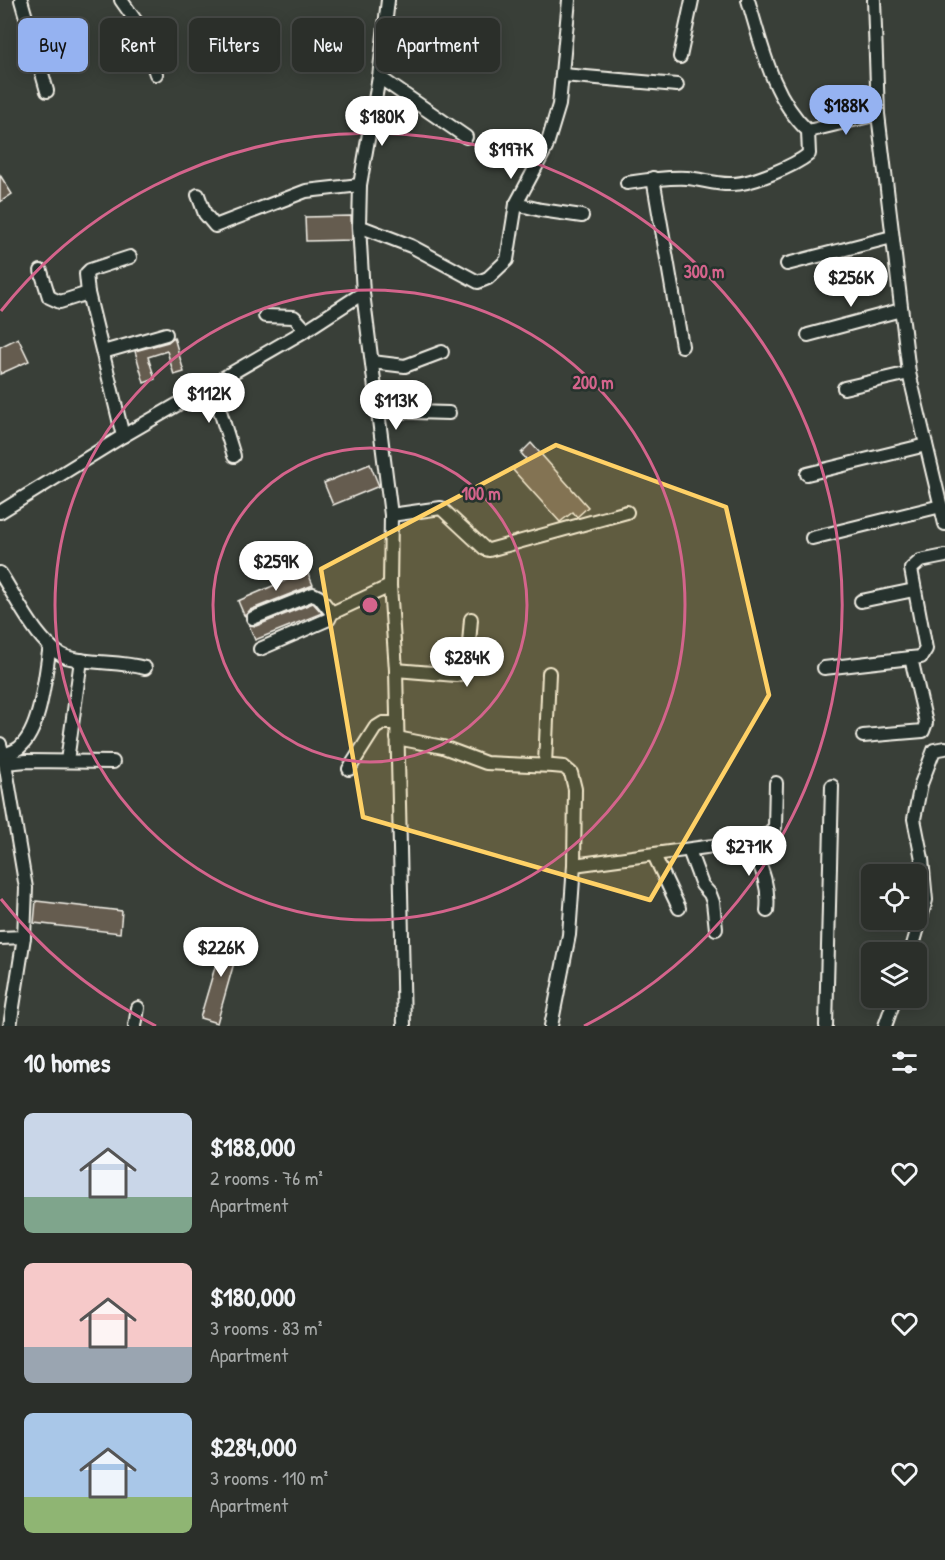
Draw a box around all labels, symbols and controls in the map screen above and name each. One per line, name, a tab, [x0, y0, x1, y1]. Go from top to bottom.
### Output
chip: Buy	[18, 18, 88, 72]
chip: Rent	[100, 18, 177, 72]
chip: Filters	[189, 18, 280, 72]
chip: New	[292, 18, 364, 72]
chip: Apartment	[376, 18, 500, 72]
pin: $188K	[804, 85, 888, 136]
text: $188K	[823, 91, 869, 118]
pin: $180K	[340, 96, 424, 147]
text: $180K	[359, 102, 405, 129]
pin: $197K	[469, 129, 553, 180]
text: $197K	[488, 135, 534, 162]
pin: $256K	[809, 257, 893, 308]
text: 300 m	[684, 259, 724, 284]
text: $256K	[828, 263, 874, 290]
text: 200 m	[573, 370, 613, 395]
pin: $112K	[167, 373, 251, 424]
text: $112K	[187, 379, 231, 406]
pin: $113K	[354, 380, 438, 431]
text: $113K	[374, 386, 418, 413]
text: 100 m	[461, 481, 501, 506]
pin: $259K	[234, 541, 318, 592]
text: $259K	[253, 547, 299, 574]
centre of rings	[360, 595, 380, 615]
pin: $284K	[425, 637, 509, 688]
text: $284K	[444, 643, 490, 670]
pin: $271K	[707, 826, 791, 877]
text: $271K	[725, 832, 773, 859]
map controls	[861, 864, 927, 1008]
button: locate	[861, 864, 927, 930]
pin: $226K	[179, 927, 263, 978]
text: $226K	[197, 933, 245, 960]
button: layers	[861, 942, 927, 1008]
text: 10 homes	[24, 1045, 111, 1080]
icon: filters	[888, 1046, 921, 1079]
text: $188,000	[210, 1129, 295, 1164]
icon: home	[72, 1137, 144, 1209]
icon: heart	[888, 1157, 921, 1190]
text: 2 rooms · 76 m²	[210, 1164, 323, 1191]
text: Apartment	[210, 1191, 288, 1218]
text: $180,000	[210, 1279, 296, 1314]
icon: home	[72, 1287, 144, 1359]
icon: heart	[888, 1307, 921, 1340]
text: 3 rooms · 83 m²	[210, 1314, 322, 1341]
text: Apartment	[210, 1341, 288, 1368]
text: $284,000	[210, 1429, 297, 1464]
icon: home	[72, 1437, 144, 1509]
icon: heart	[888, 1457, 921, 1490]
text: 3 rooms · 110 m²	[210, 1464, 328, 1491]
text: Apartment	[210, 1491, 288, 1518]

